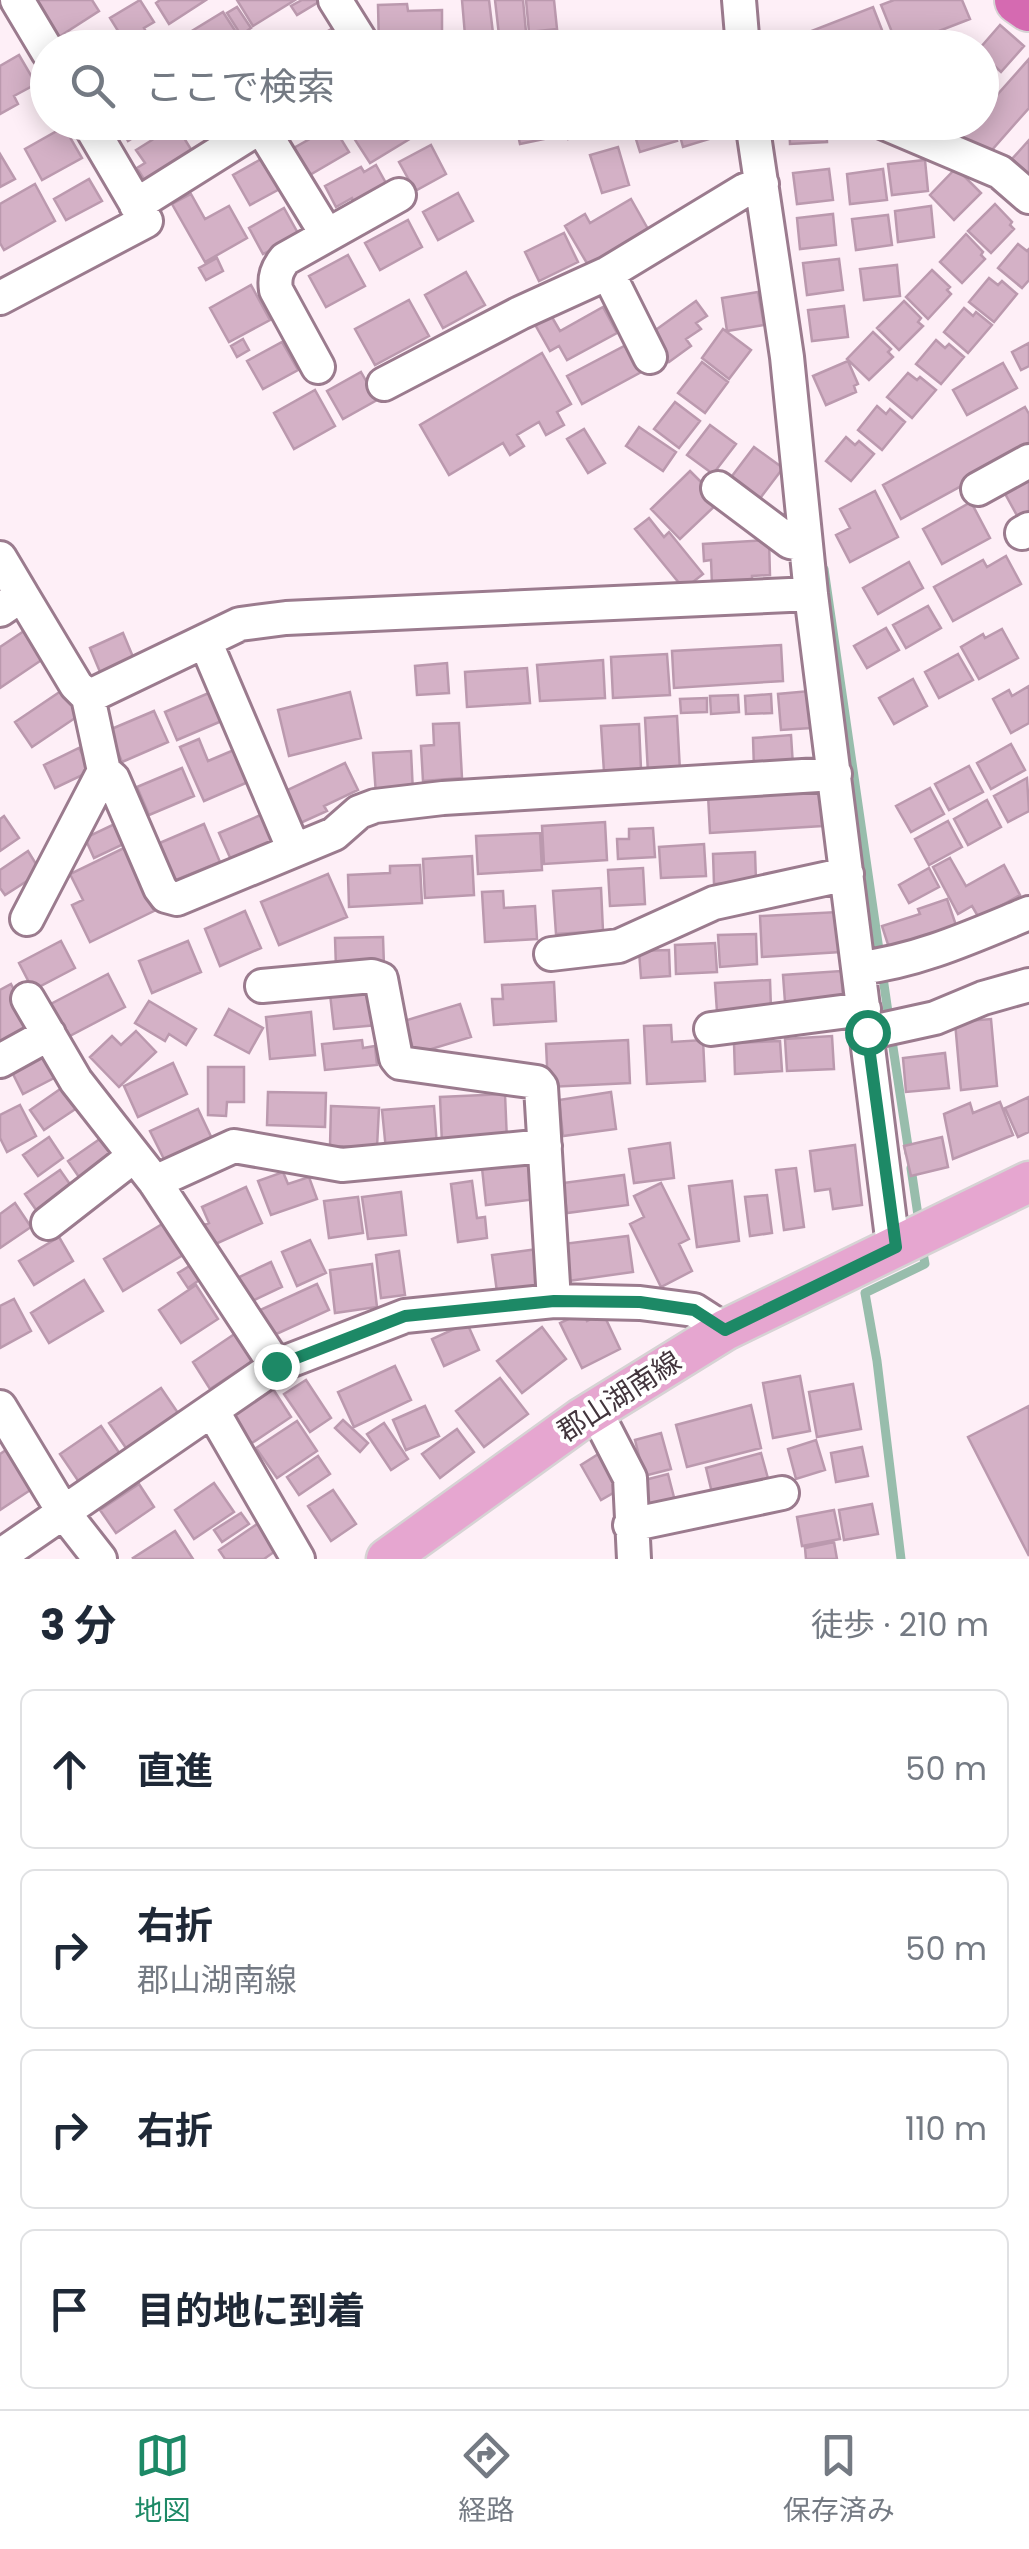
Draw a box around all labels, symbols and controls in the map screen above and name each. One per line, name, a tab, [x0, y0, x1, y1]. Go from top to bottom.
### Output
search box	[30, 30, 999, 140]
icon: search	[65, 58, 120, 113]
text: ここで検索	[145, 60, 335, 113]
route start	[845, 1010, 891, 1056]
street label: 郡山湖南線	[550, 1342, 689, 1451]
route end	[254, 1344, 300, 1390]
text: 3 分	[40, 1596, 116, 1655]
text: 徒歩 · 210 m	[811, 1602, 989, 1647]
icon: ahead	[42, 1742, 97, 1797]
text: 直進	[137, 1744, 213, 1797]
text: 50 m	[905, 1746, 987, 1791]
text: 右折	[137, 1899, 213, 1952]
icon: right	[42, 1922, 97, 1977]
text: 50 m	[905, 1926, 987, 1971]
text: 郡山湖南線	[137, 1957, 297, 2002]
icon: right	[42, 2102, 97, 2157]
text: 右折	[137, 2104, 213, 2157]
text: 110 m	[905, 2106, 987, 2151]
icon: arrive	[42, 2282, 97, 2337]
text: 目的地に到着	[137, 2284, 365, 2337]
tab: 地図	[134, 2428, 190, 2532]
tab: 経路	[458, 2428, 515, 2532]
tab: 保存済み	[783, 2428, 895, 2532]

